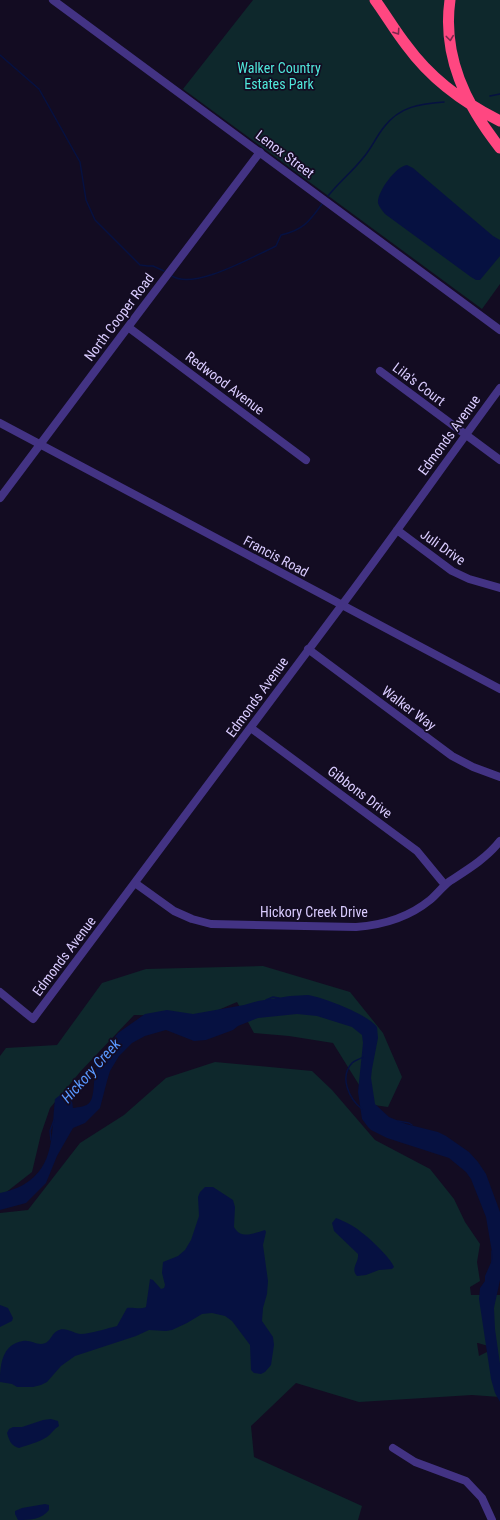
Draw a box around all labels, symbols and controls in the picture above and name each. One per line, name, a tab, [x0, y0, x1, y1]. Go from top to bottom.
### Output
one-way arrow	[392, 28, 399, 35]
one-way arrow	[445, 35, 454, 41]
park label: Walker Country Estates Park	[237, 60, 321, 92]
street label: Lenox Street	[253, 127, 317, 181]
street label: North Cooper Road	[81, 270, 157, 364]
street label: Redwood Avenue	[182, 348, 268, 418]
street label: Lila's Court	[390, 359, 448, 409]
street label: Edmonds Avenue	[415, 392, 484, 478]
street label: Juli Drive	[417, 526, 469, 568]
street label: Francis Road	[241, 532, 311, 580]
street label: Edmonds Avenue	[223, 654, 292, 740]
street label: Walker Way	[379, 683, 439, 734]
street label: Gibbons Drive	[325, 763, 396, 822]
street label: Hickory Creek Drive	[260, 904, 368, 920]
street label: Edmonds Avenue	[29, 913, 99, 999]
water label: Hickory Creek	[58, 1035, 125, 1107]

